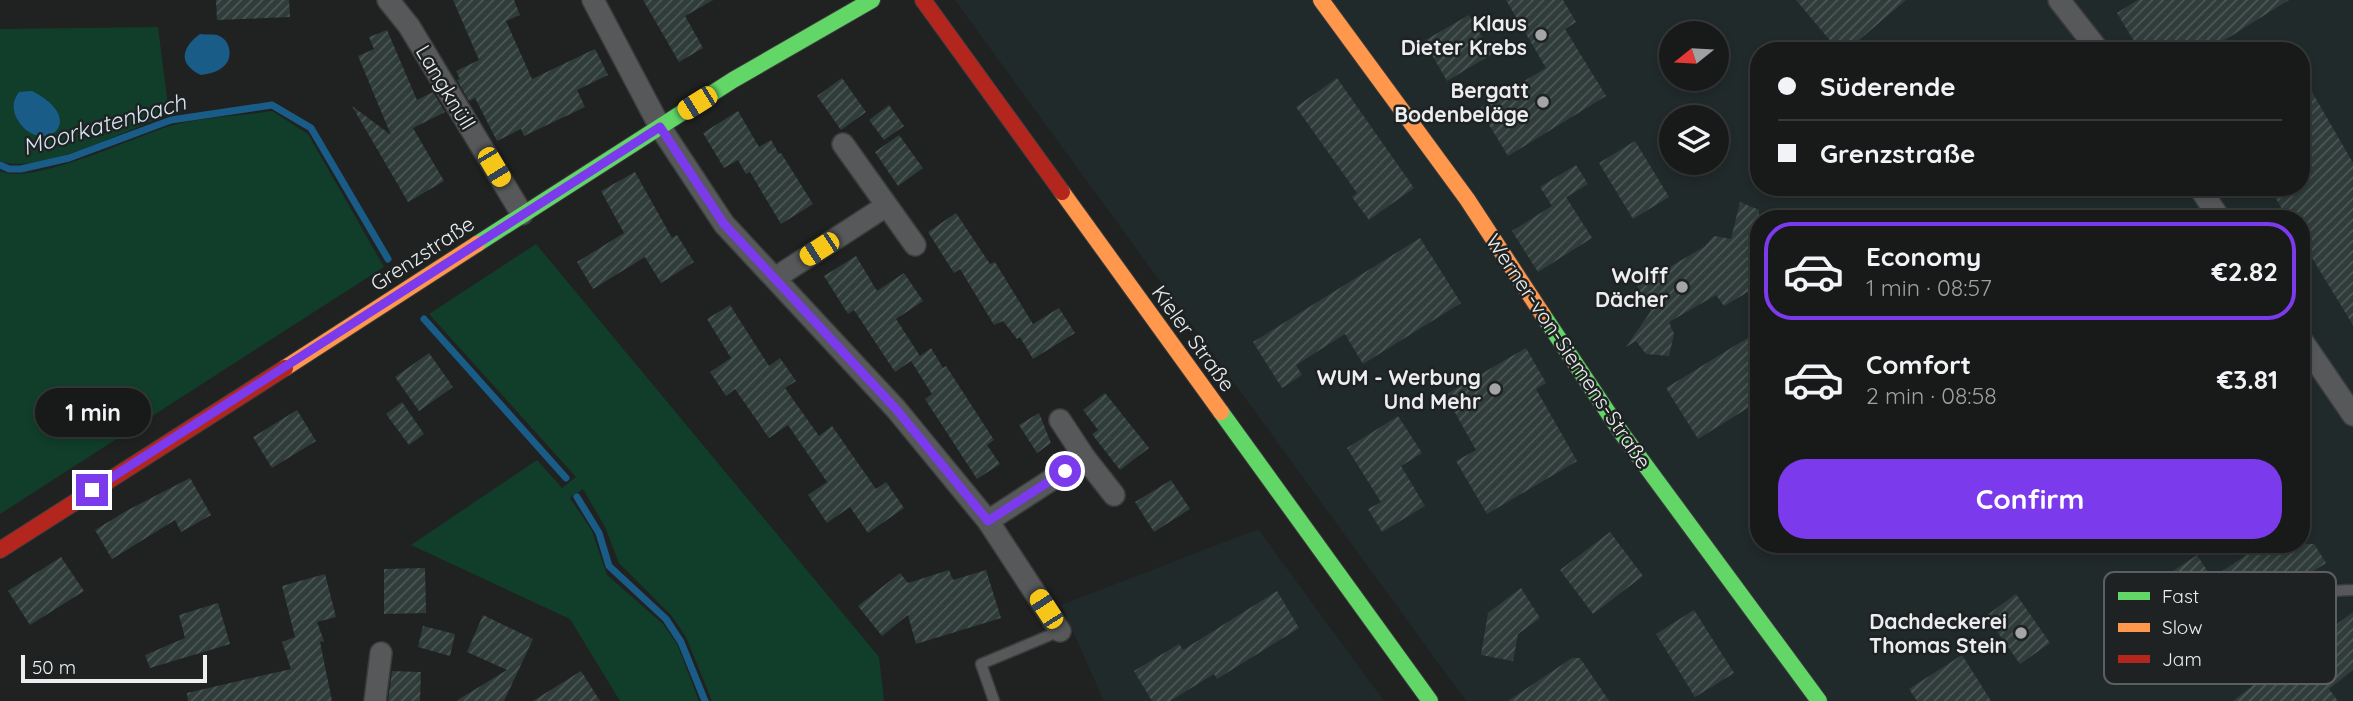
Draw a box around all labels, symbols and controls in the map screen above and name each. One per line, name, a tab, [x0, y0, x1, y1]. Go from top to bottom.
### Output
place label: Klaus Dieter Krebs	[1401, 10, 1527, 60]
north arrow	[1659, 21, 1729, 91]
map controls	[1659, 21, 1729, 175]
marker: Klaus Dieter Krebs	[1533, 27, 1549, 43]
street label: Langknüll	[411, 40, 481, 134]
text: Süderende	[1820, 70, 1956, 103]
place label: Bergatt Bodenbeläge	[1394, 77, 1529, 127]
car	[674, 83, 721, 123]
water label: Moorkatenbach	[19, 87, 190, 161]
marker: Bergatt Bodenbeläge	[1535, 94, 1551, 110]
button: layers	[1659, 105, 1729, 175]
text: Grenzstraße	[1820, 137, 1975, 170]
car	[475, 144, 514, 190]
street label: Grenzstraße	[365, 210, 479, 296]
car	[796, 229, 843, 269]
street label: Werner-von-Siemens-Straße	[1481, 229, 1657, 473]
icon: car	[1782, 240, 1845, 303]
text: Economy	[1866, 240, 1981, 273]
text: €2.82	[2211, 255, 2278, 288]
place label: Wolff Dächer	[1595, 262, 1669, 312]
text: 1 min · 08:57	[1866, 273, 1992, 302]
marker: Wolff Dächer	[1674, 279, 1690, 295]
street label: Kieler Straße	[1147, 280, 1241, 396]
icon: car	[1782, 348, 1845, 411]
text: Comfort	[1866, 348, 1971, 381]
text: €3.81	[2217, 363, 2278, 396]
place label: WUM - Werbung Und Mehr	[1317, 364, 1481, 414]
marker: WUM - Werbung Und Mehr	[1487, 381, 1503, 397]
text: 2 min · 08:58	[1866, 381, 1997, 410]
callout: 1 min	[34, 388, 150, 438]
text: 1 min	[65, 398, 121, 427]
route start	[1049, 455, 1081, 487]
button: Confirm	[1778, 459, 2282, 539]
route end	[76, 474, 108, 506]
legend	[2104, 572, 2336, 684]
text: Fast	[2162, 584, 2199, 608]
car	[1026, 586, 1067, 632]
place label: Dachdeckerei Thomas Stein	[1869, 608, 2007, 658]
text: Slow	[2162, 615, 2203, 639]
marker: Dachdeckerei Thomas Stein	[2013, 625, 2029, 641]
text: Jam	[2162, 647, 2202, 671]
scale bar	[21, 652, 206, 684]
text: 50 m	[32, 655, 76, 679]

